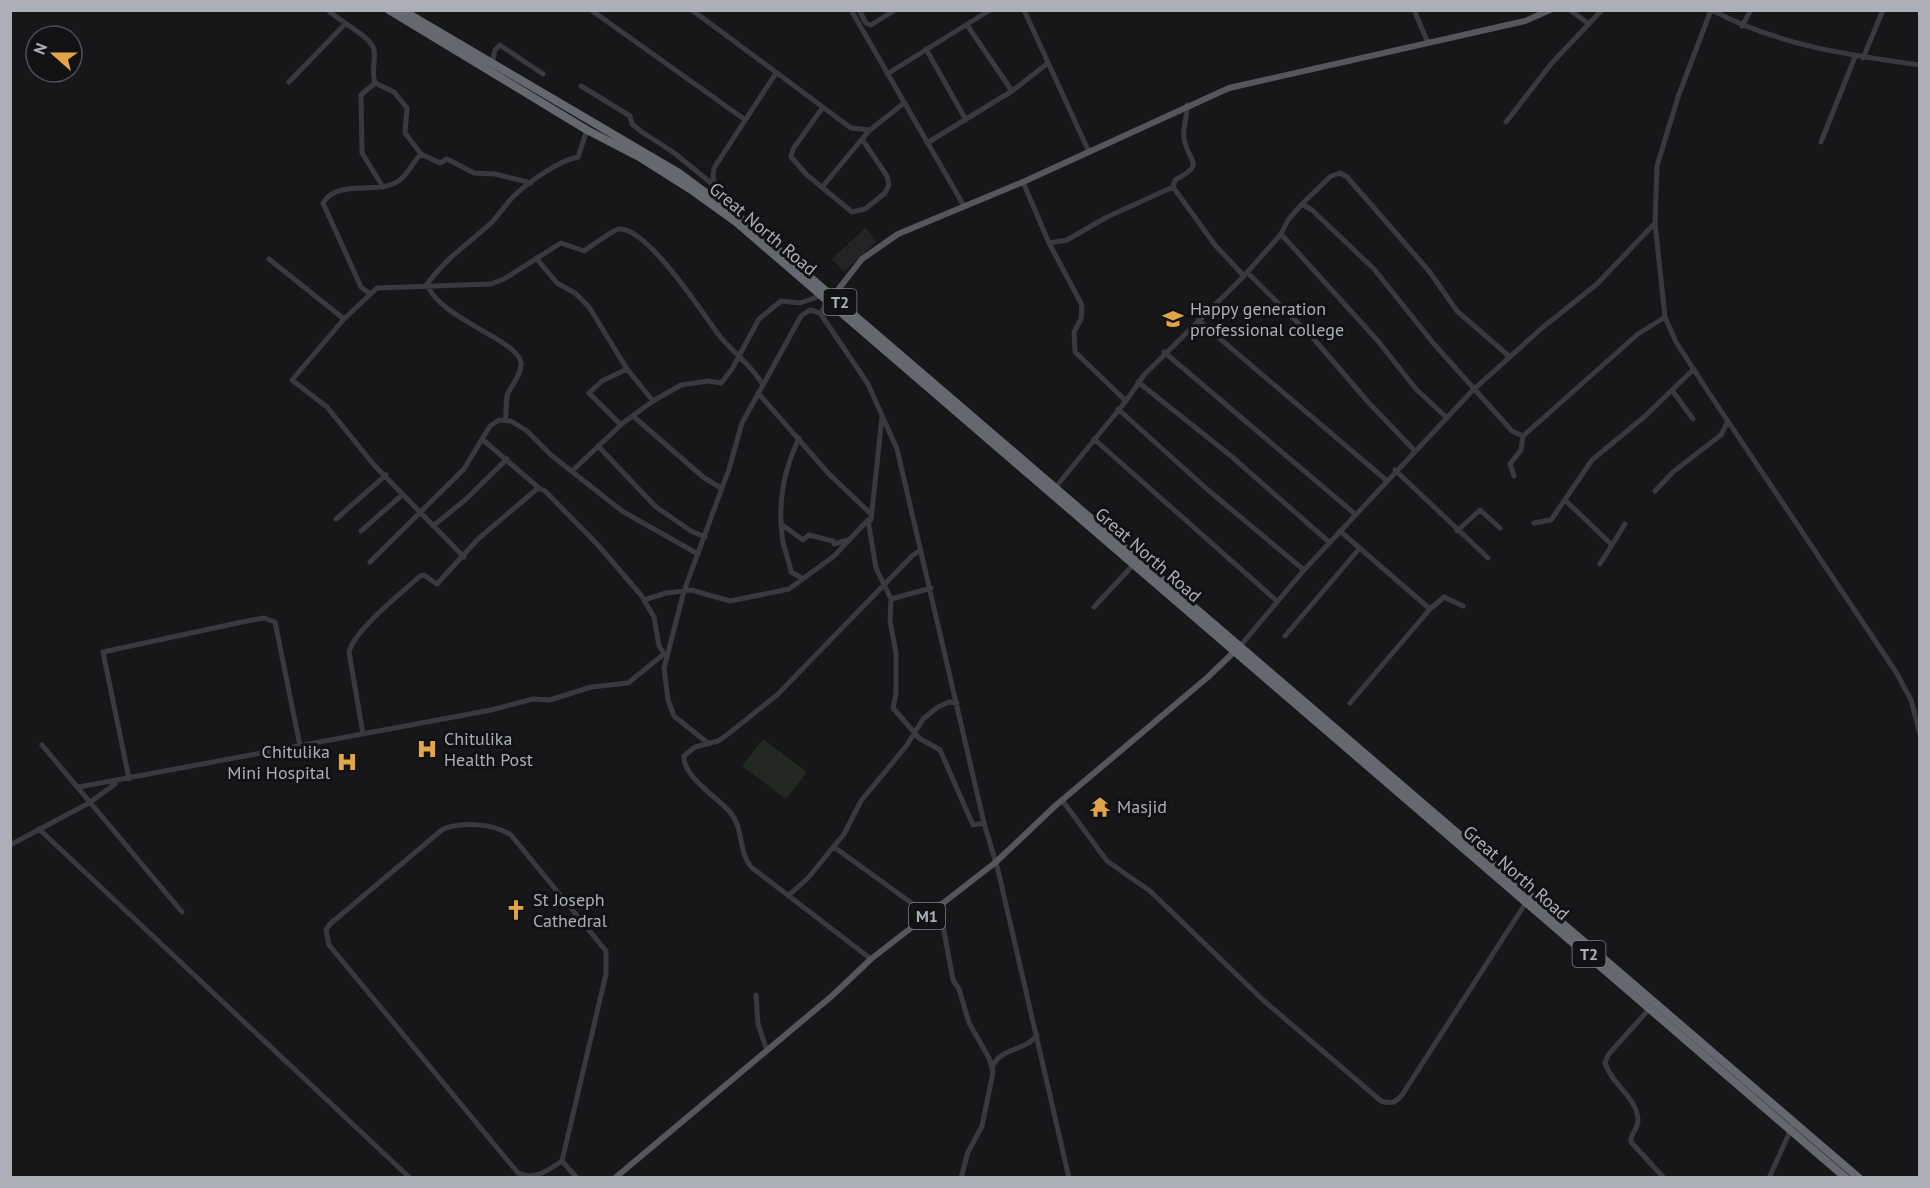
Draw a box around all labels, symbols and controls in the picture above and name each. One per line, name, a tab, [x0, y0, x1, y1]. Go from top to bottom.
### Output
north arrow	[24, 24, 84, 84]
text: N	[29, 40, 51, 57]
street label: Great North Road	[705, 177, 822, 280]
road number: T2	[824, 289, 856, 315]
place label: Happy generation professional college	[1190, 297, 1344, 341]
school or university icon: Happy generation professional college	[1161, 307, 1185, 331]
street label: Great North Road	[1090, 502, 1206, 607]
place label: Chitulika Health Post	[444, 727, 533, 771]
hospital icon: Chitulika Health Post	[415, 737, 439, 761]
place label: Chitulika Mini Hospital	[227, 740, 331, 784]
hospital icon: Chitulika Mini Hospital	[335, 750, 359, 774]
temple icon: Masjid	[1088, 795, 1112, 819]
place label: Masjid	[1117, 795, 1167, 818]
street label: Great North Road	[1458, 820, 1574, 925]
place label: St Joseph Cathedral	[533, 888, 608, 932]
church icon: St Joseph Cathedral	[504, 898, 528, 922]
road number: M1	[909, 903, 945, 929]
road number: T2	[1572, 941, 1606, 967]

